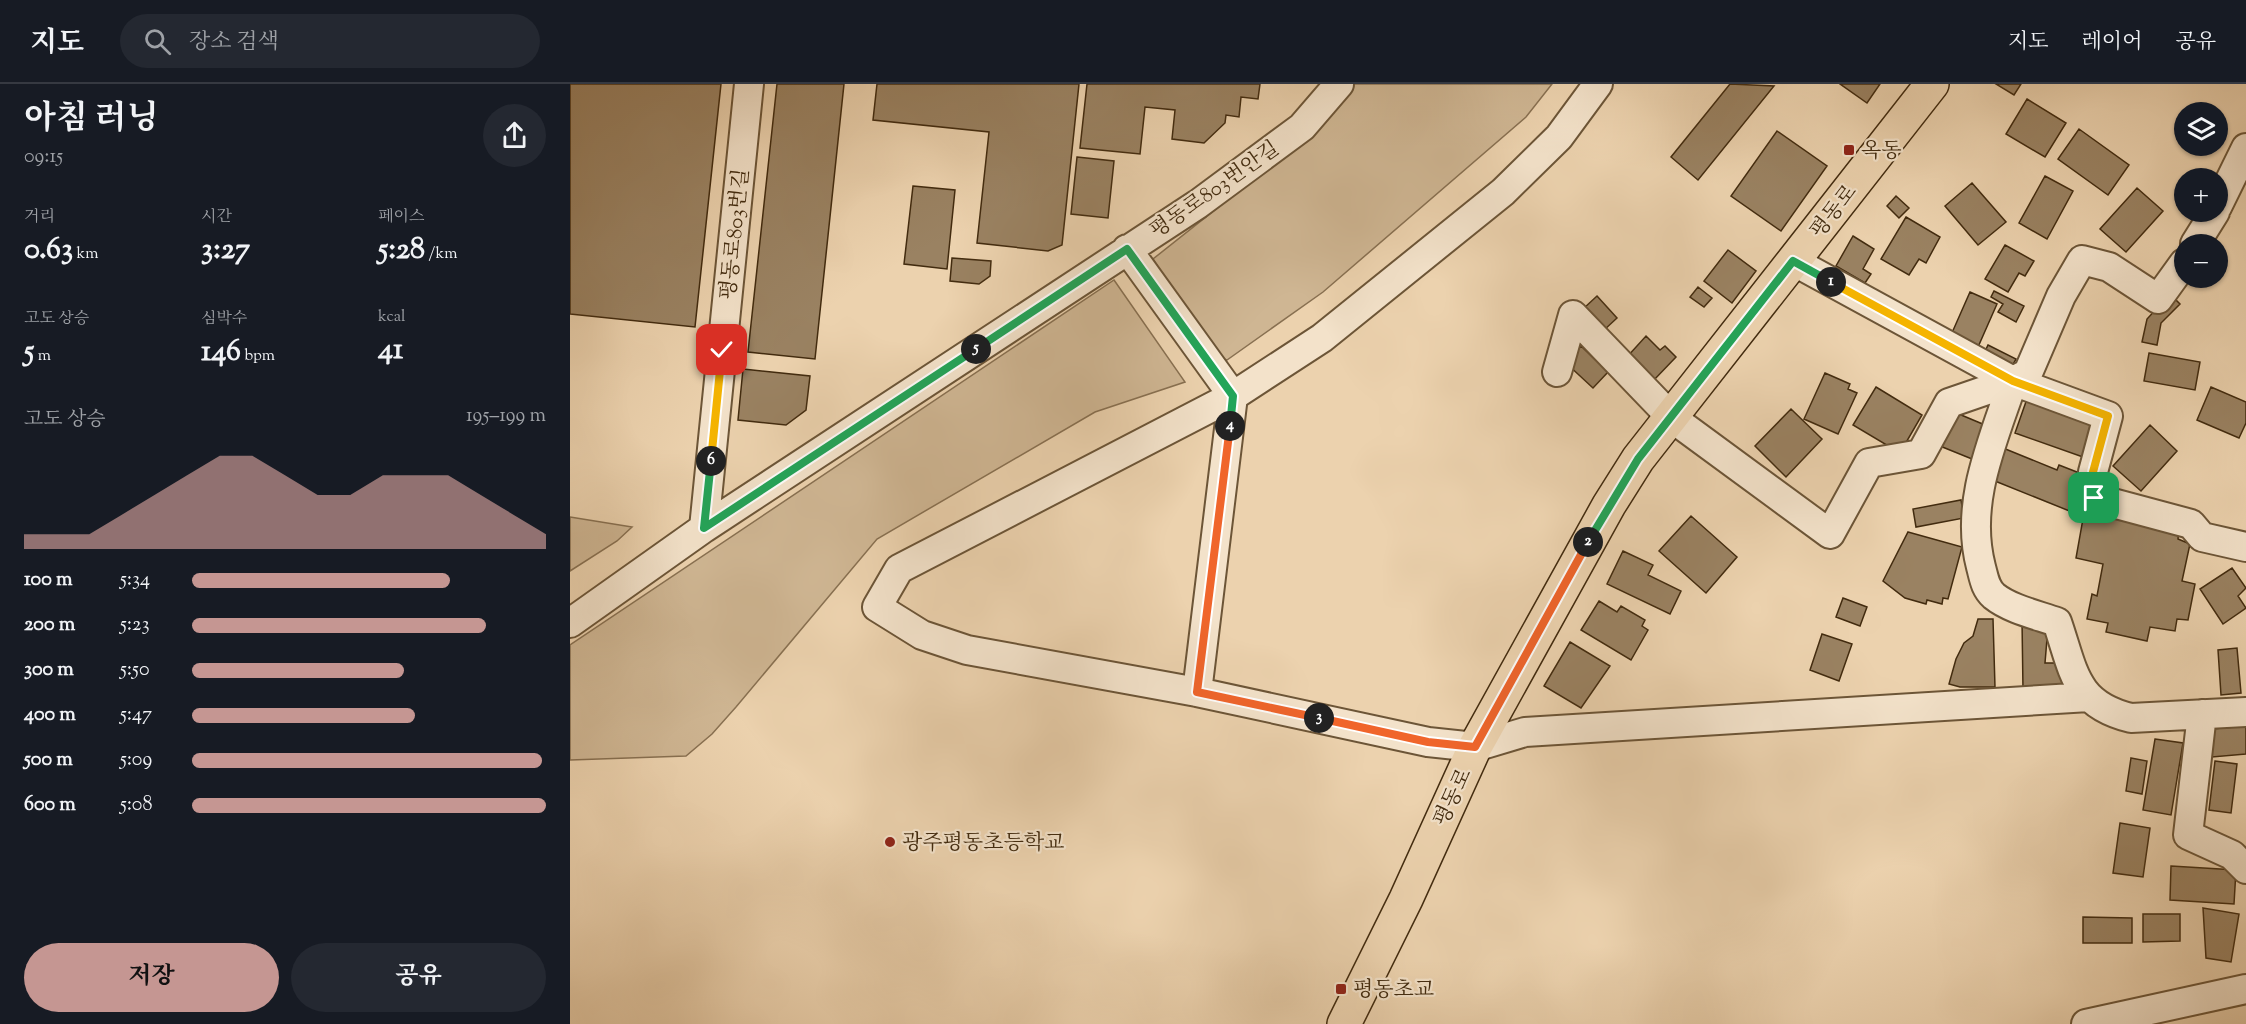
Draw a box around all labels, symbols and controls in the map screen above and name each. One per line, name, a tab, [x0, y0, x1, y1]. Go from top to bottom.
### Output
search box	[120, 14, 540, 68]
text: 지도	[30, 24, 84, 64]
icon: search	[141, 25, 174, 58]
text: 장소 검색	[189, 27, 279, 59]
text: 지도	[2008, 28, 2049, 58]
text: 레이어	[2082, 28, 2142, 58]
text: 공유	[2175, 28, 2216, 58]
text: 아침 러닝	[24, 96, 159, 144]
map controls	[2174, 102, 2228, 288]
button: layers	[2174, 102, 2228, 156]
button: share	[483, 104, 546, 167]
street label: 평동로803번안길	[1144, 135, 1286, 246]
place label: 옥동	[1861, 137, 1902, 167]
text: 09:15	[24, 143, 63, 172]
marker: 옥동	[1842, 143, 1856, 157]
street label: 평동로803번길	[714, 167, 758, 301]
button: +	[2174, 168, 2228, 222]
street label: 평동로	[1804, 179, 1865, 245]
text: 거리	[24, 206, 55, 229]
text: 시간	[201, 206, 232, 229]
text: 페이스	[378, 206, 424, 229]
text: 0.63	[24, 229, 73, 272]
text: 3:27	[201, 229, 250, 272]
text: 5:28	[378, 229, 425, 272]
button: −	[2174, 234, 2228, 288]
text: km	[73, 243, 98, 266]
text: /km	[425, 243, 457, 266]
pin: 1	[1816, 267, 1846, 297]
text: 1	[1828, 270, 1834, 293]
text: kcal	[378, 306, 406, 329]
text: 고도 상승	[24, 308, 89, 331]
text: 심박수	[201, 308, 247, 331]
pin	[696, 324, 747, 375]
text: 41	[378, 329, 403, 372]
text: 5	[24, 331, 34, 374]
text: 146	[201, 331, 241, 374]
icon: check	[705, 333, 738, 366]
pin: 5	[961, 334, 991, 364]
text: 5	[973, 337, 979, 360]
text: m	[34, 345, 51, 368]
text: bpm	[241, 345, 275, 368]
text: 195–199 m	[466, 402, 546, 431]
text: 고도 상승	[24, 406, 106, 435]
pin: 4	[1215, 411, 1245, 441]
text: 4	[1226, 414, 1234, 437]
pin: 6	[696, 446, 726, 476]
text: 6	[707, 449, 715, 472]
pin	[2068, 472, 2119, 523]
icon: arrive	[2077, 481, 2110, 514]
pin: 2	[1573, 527, 1603, 557]
text: 2	[1584, 530, 1592, 553]
text: 100 m	[24, 566, 73, 595]
text: 5:34	[120, 566, 150, 595]
text: 200 m	[24, 611, 75, 640]
text: 5:23	[120, 611, 149, 640]
text: 300 m	[24, 656, 74, 685]
text: 5:50	[120, 656, 149, 685]
text: 400 m	[24, 701, 76, 730]
text: 5:47	[120, 701, 152, 730]
pin: 3	[1304, 703, 1334, 733]
text: 3	[1316, 706, 1322, 729]
text: 500 m	[24, 746, 73, 775]
text: 5:09	[120, 746, 152, 775]
street label: 평동로	[1427, 764, 1480, 832]
text: 600 m	[24, 791, 76, 820]
text: 5:08	[120, 791, 152, 820]
place label: 광주평동초등학교	[902, 829, 1064, 859]
marker: 광주평동초등학교	[883, 835, 897, 849]
button: 저장	[24, 943, 279, 1012]
button: 공유	[291, 943, 546, 1012]
place label: 평동초교	[1353, 976, 1434, 1006]
marker: 평동초교	[1334, 982, 1348, 996]

